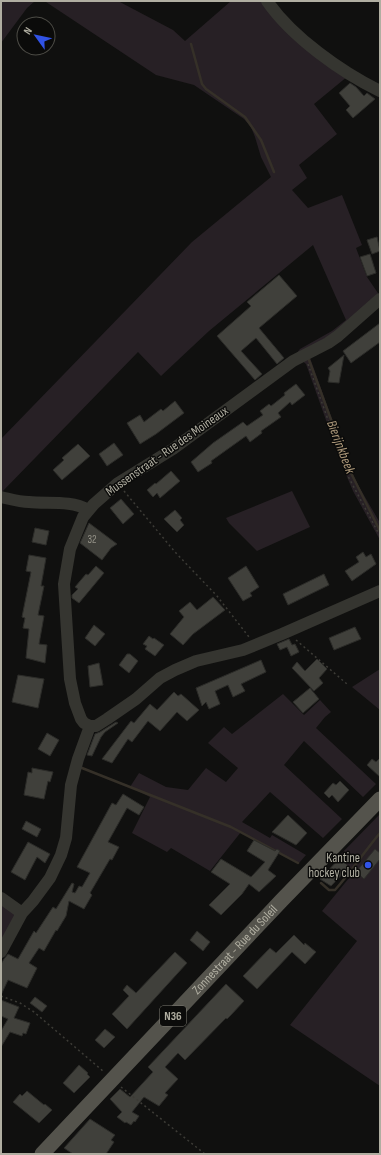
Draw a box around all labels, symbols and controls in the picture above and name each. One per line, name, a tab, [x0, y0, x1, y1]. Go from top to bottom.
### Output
north arrow	[16, 16, 56, 56]
text: N	[21, 25, 35, 37]
street label: Mussenstraat - Rue des Moineaux	[103, 403, 231, 499]
water label: Bierijnkbeek	[323, 418, 359, 477]
house number: 32	[87, 533, 97, 546]
place label: Kantine hockey club	[308, 850, 360, 881]
marker: Kantine hockey club	[363, 860, 373, 870]
street label: Zonnestraat - Rue du Soleil	[189, 902, 281, 998]
road number: N36	[160, 1006, 186, 1026]

